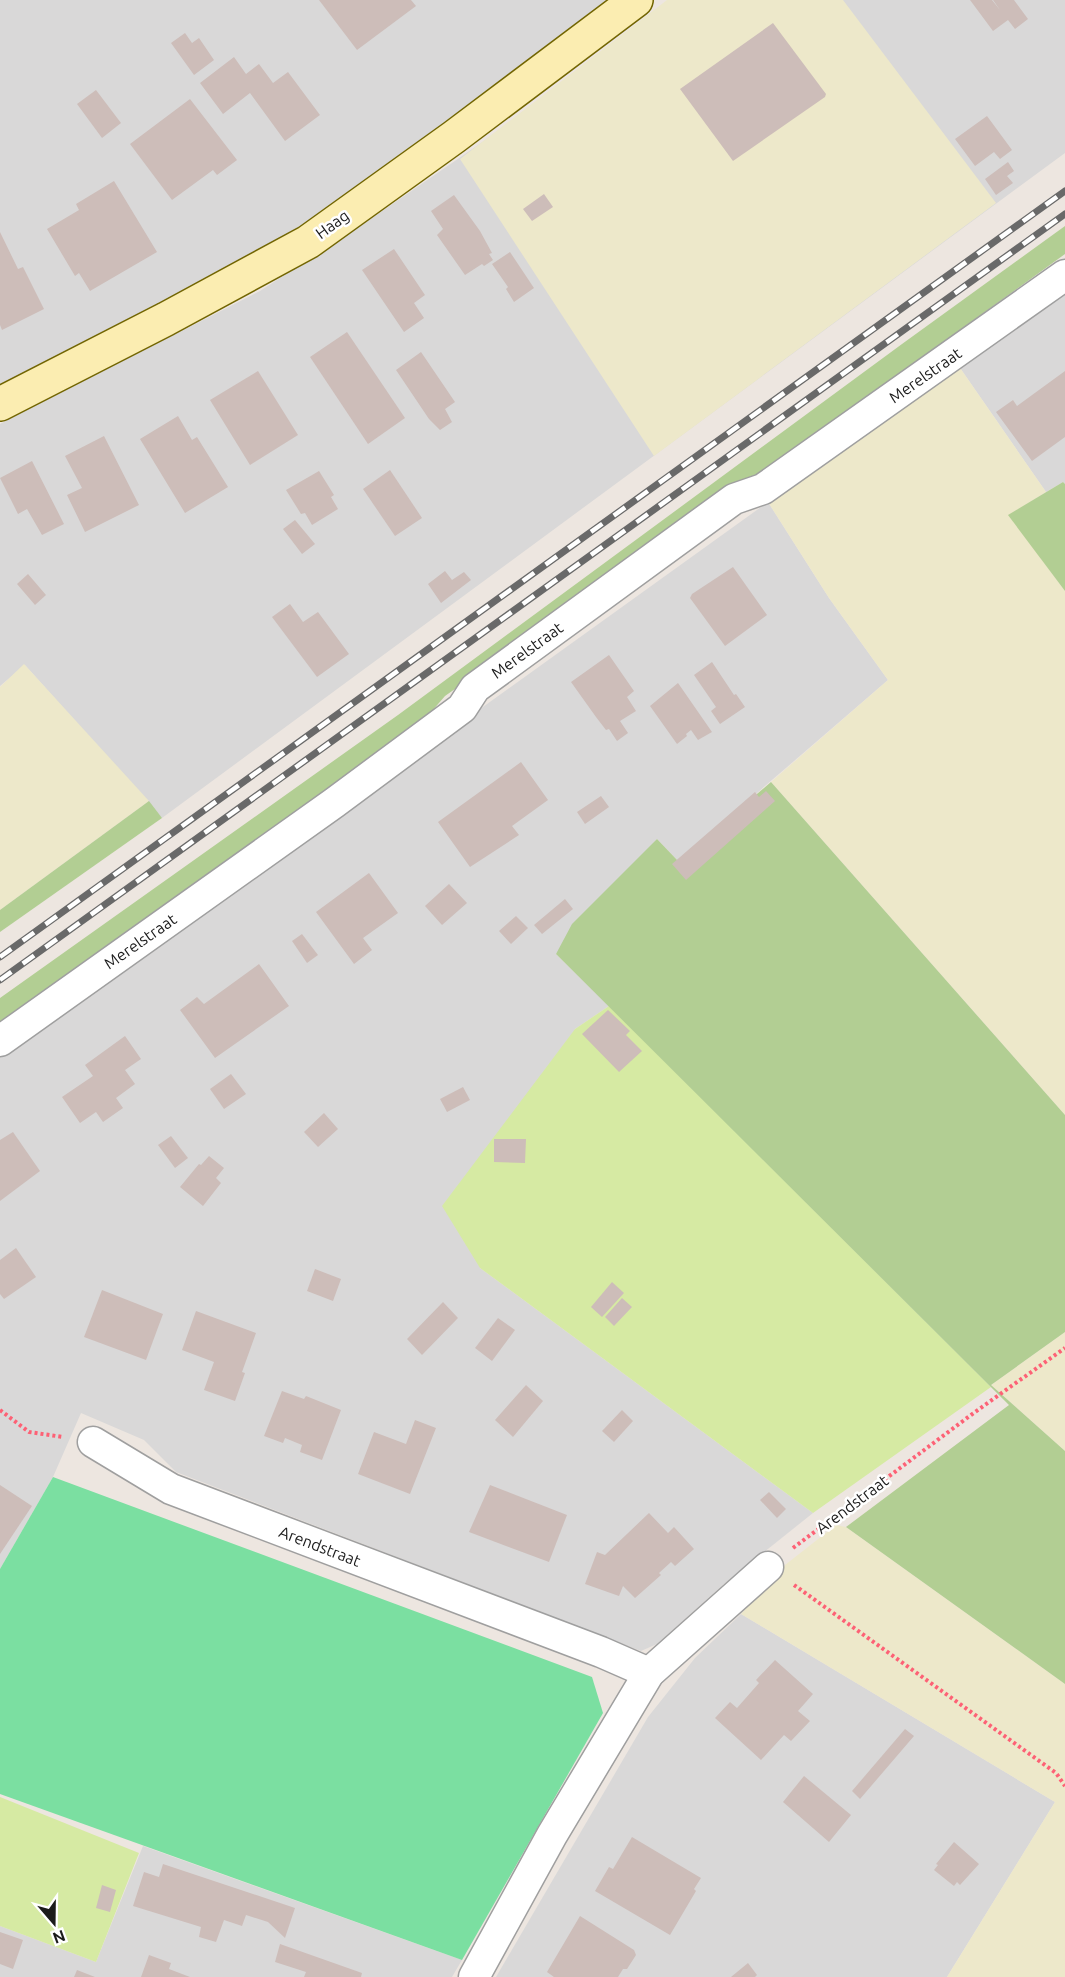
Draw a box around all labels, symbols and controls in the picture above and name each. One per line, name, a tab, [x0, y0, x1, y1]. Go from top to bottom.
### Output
street label: Haag	[312, 206, 352, 242]
street label: Merelstraat	[886, 343, 965, 406]
street label: Merelstraat	[488, 618, 567, 682]
street label: Merelstraat	[101, 909, 180, 972]
street label: Arendstraat	[812, 1471, 892, 1537]
street label: Arendstraat	[277, 1522, 364, 1570]
north arrow	[24, 1893, 84, 1953]
text: N	[50, 1927, 68, 1948]

